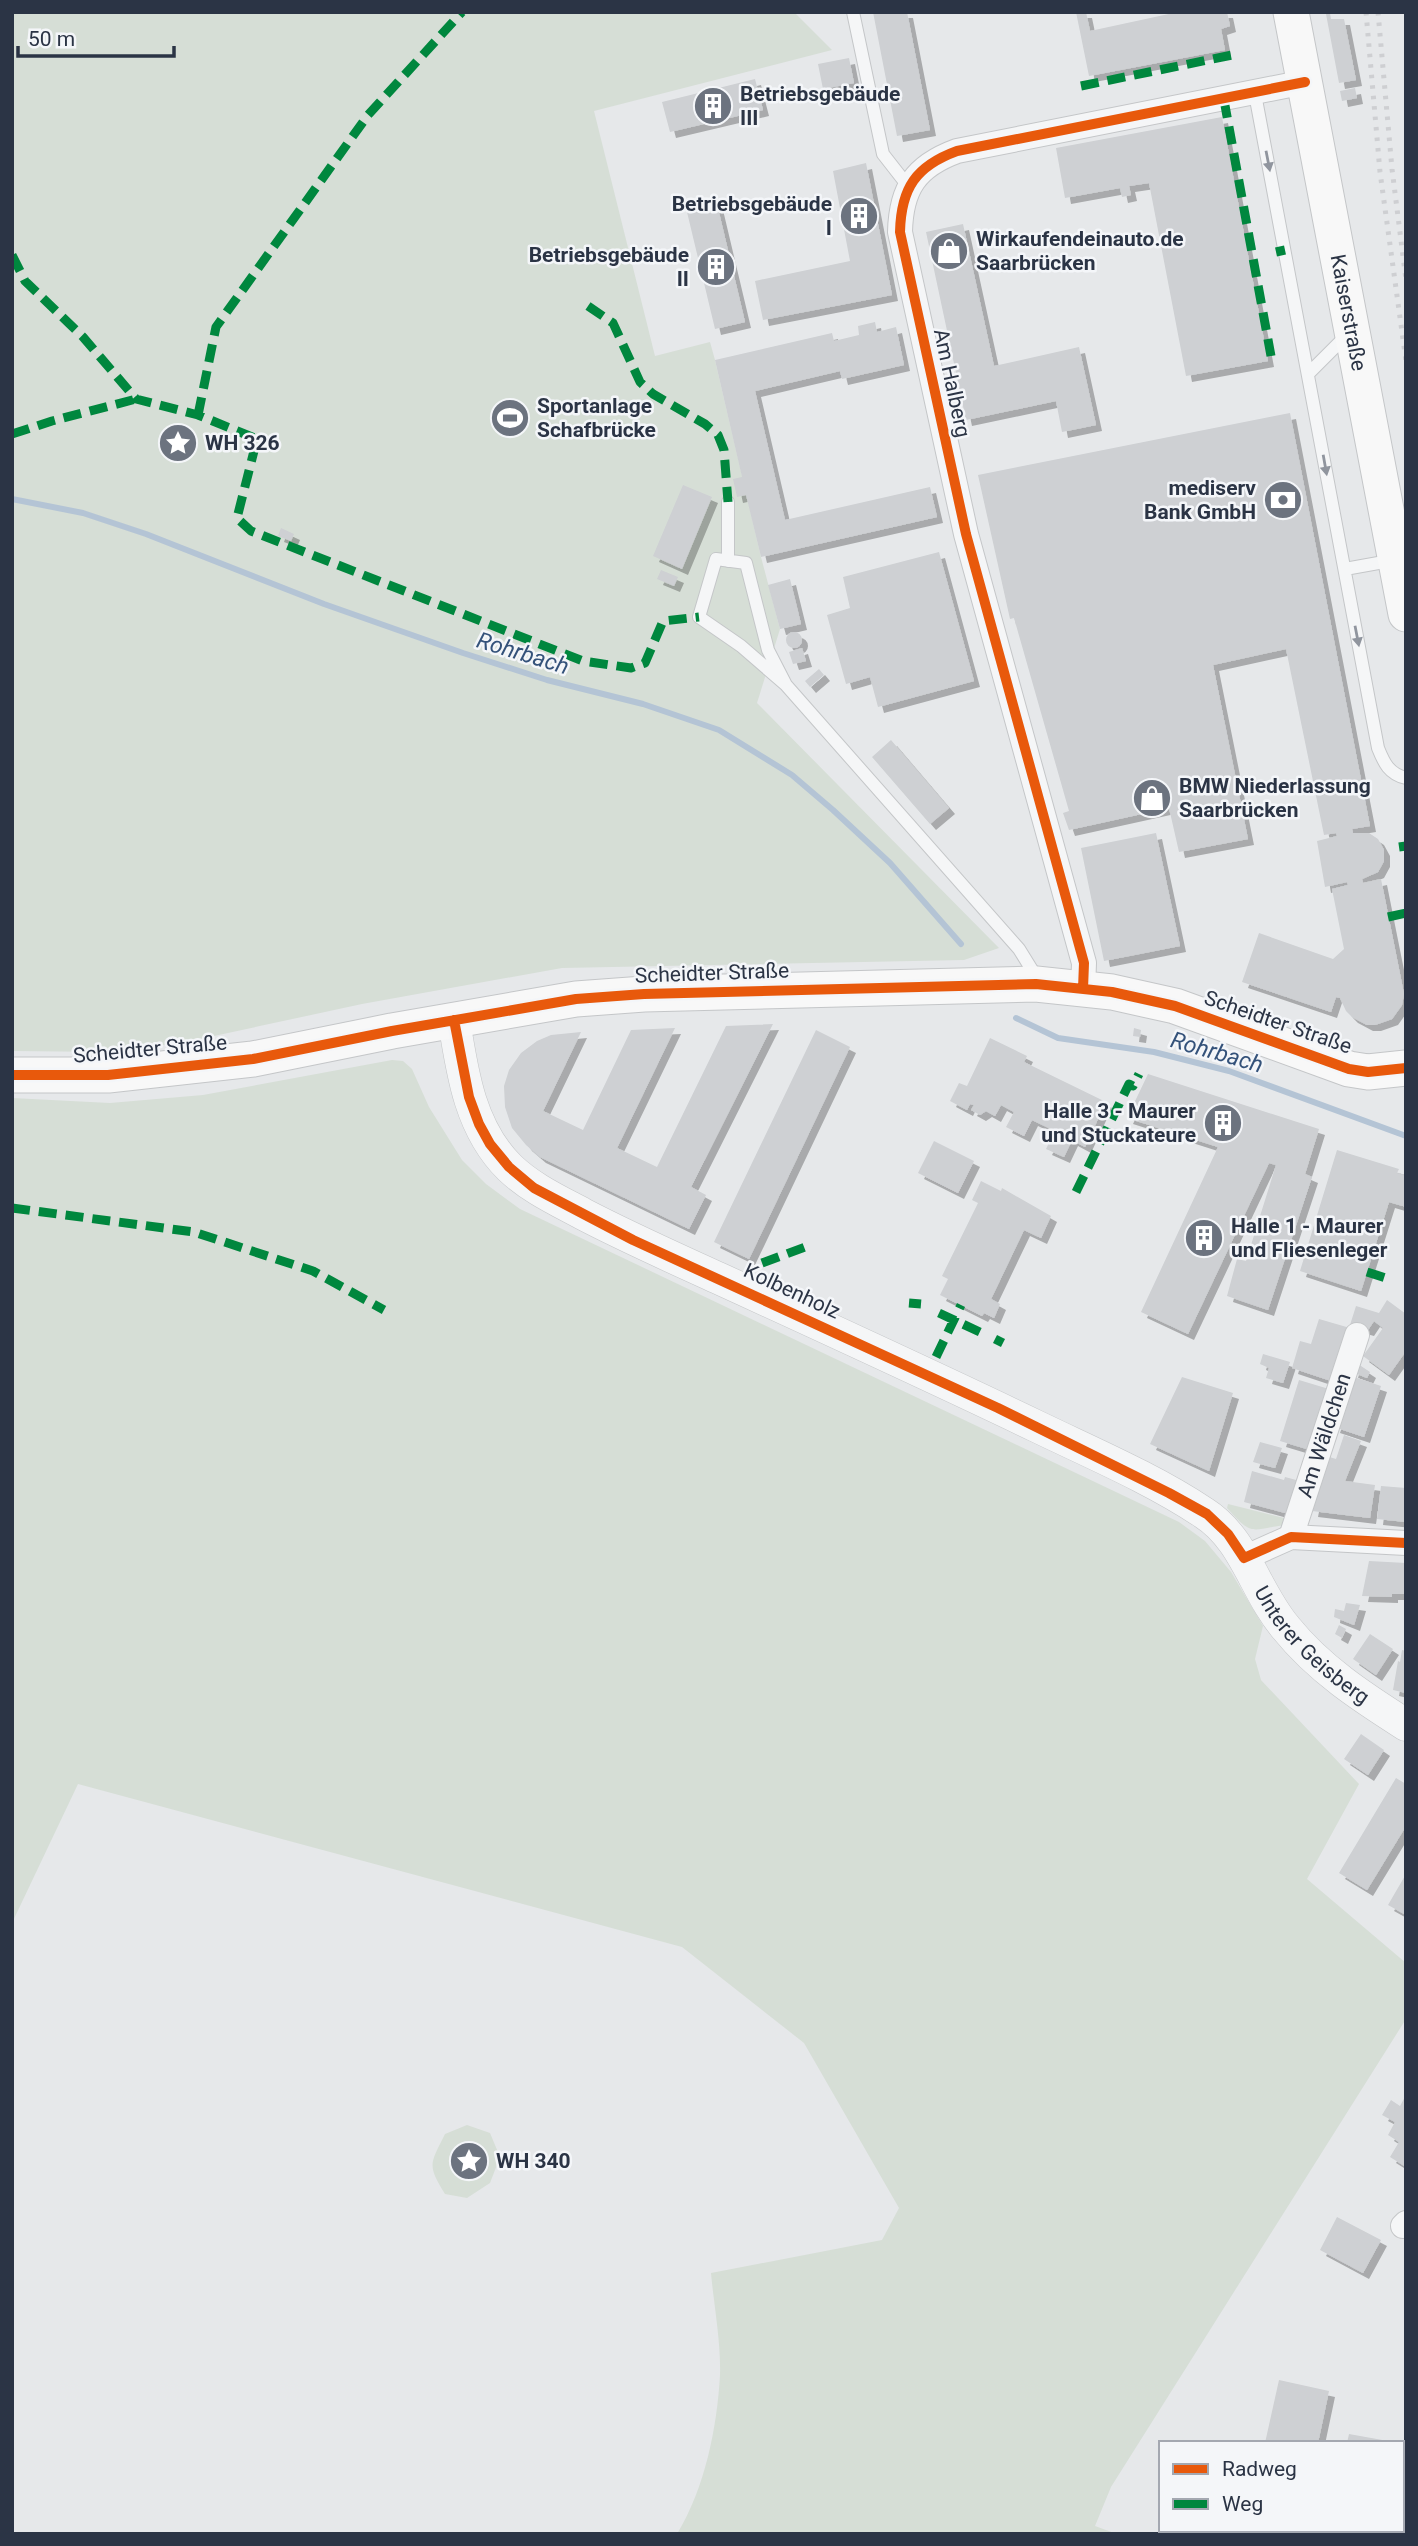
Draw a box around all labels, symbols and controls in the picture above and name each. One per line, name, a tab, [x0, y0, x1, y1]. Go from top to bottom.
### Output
scale bar	[18, 14, 173, 58]
text: 50 m	[28, 27, 75, 51]
place label: Betriebsgebäude III	[740, 82, 900, 130]
building icon: Betriebsgebäude III	[692, 85, 734, 127]
one-way arrow	[1263, 150, 1274, 172]
place label: Betriebsgebäude I	[672, 192, 832, 240]
building icon: Betriebsgebäude I	[838, 195, 880, 237]
place label: Wirkaufendeinauto.de Saarbrücken	[976, 227, 1184, 275]
shop icon: Wirkaufendeinauto.de Saarbrücken	[928, 230, 970, 272]
place label: Betriebsgebäude II	[529, 243, 689, 291]
building icon: Betriebsgebäude II	[695, 246, 737, 288]
street label: Kaiserstraße	[1326, 252, 1371, 373]
street label: Am Halberg	[929, 326, 975, 440]
place label: Sportanlage Schafbrücke	[537, 394, 656, 442]
sports icon: Sportanlage Schafbrücke	[489, 397, 531, 439]
place icon: WH 326	[157, 422, 199, 464]
place label: WH 326	[205, 431, 280, 455]
one-way arrow	[1320, 454, 1331, 476]
place label: mediserv Bank GmbH	[1144, 476, 1256, 524]
bank icon: mediserv Bank GmbH	[1262, 479, 1304, 521]
one-way arrow	[1352, 625, 1363, 647]
water label: Rohrbach	[473, 627, 572, 680]
place label: BMW Niederlassung Saarbrücken	[1179, 774, 1371, 822]
shop icon: BMW Niederlassung Saarbrücken	[1131, 777, 1173, 819]
street label: Scheidter Straße	[634, 958, 790, 988]
street label: Scheidter Straße	[1201, 985, 1355, 1059]
water label: Rohrbach	[1167, 1026, 1266, 1079]
street label: Scheidter Straße	[72, 1030, 228, 1068]
place label: Halle 3 - Maurer und Stuckateure	[1041, 1099, 1196, 1147]
building icon: Halle 3 - Maurer und Stuckateure	[1202, 1102, 1244, 1144]
place label: Halle 1 - Maurer und Fliesenleger	[1231, 1214, 1388, 1262]
building icon: Halle 1 - Maurer und Fliesenleger	[1183, 1217, 1225, 1259]
street label: Kolbenholz	[740, 1258, 844, 1324]
street label: Am Wäldchen	[1293, 1370, 1356, 1500]
street label: Unterer Geisberg	[1249, 1582, 1374, 1709]
place icon: WH 340	[448, 2140, 490, 2182]
place label: WH 340	[496, 2149, 571, 2173]
legend	[1159, 2441, 1404, 2532]
text: Radweg	[1222, 2457, 1297, 2481]
text: Weg	[1222, 2492, 1263, 2516]

